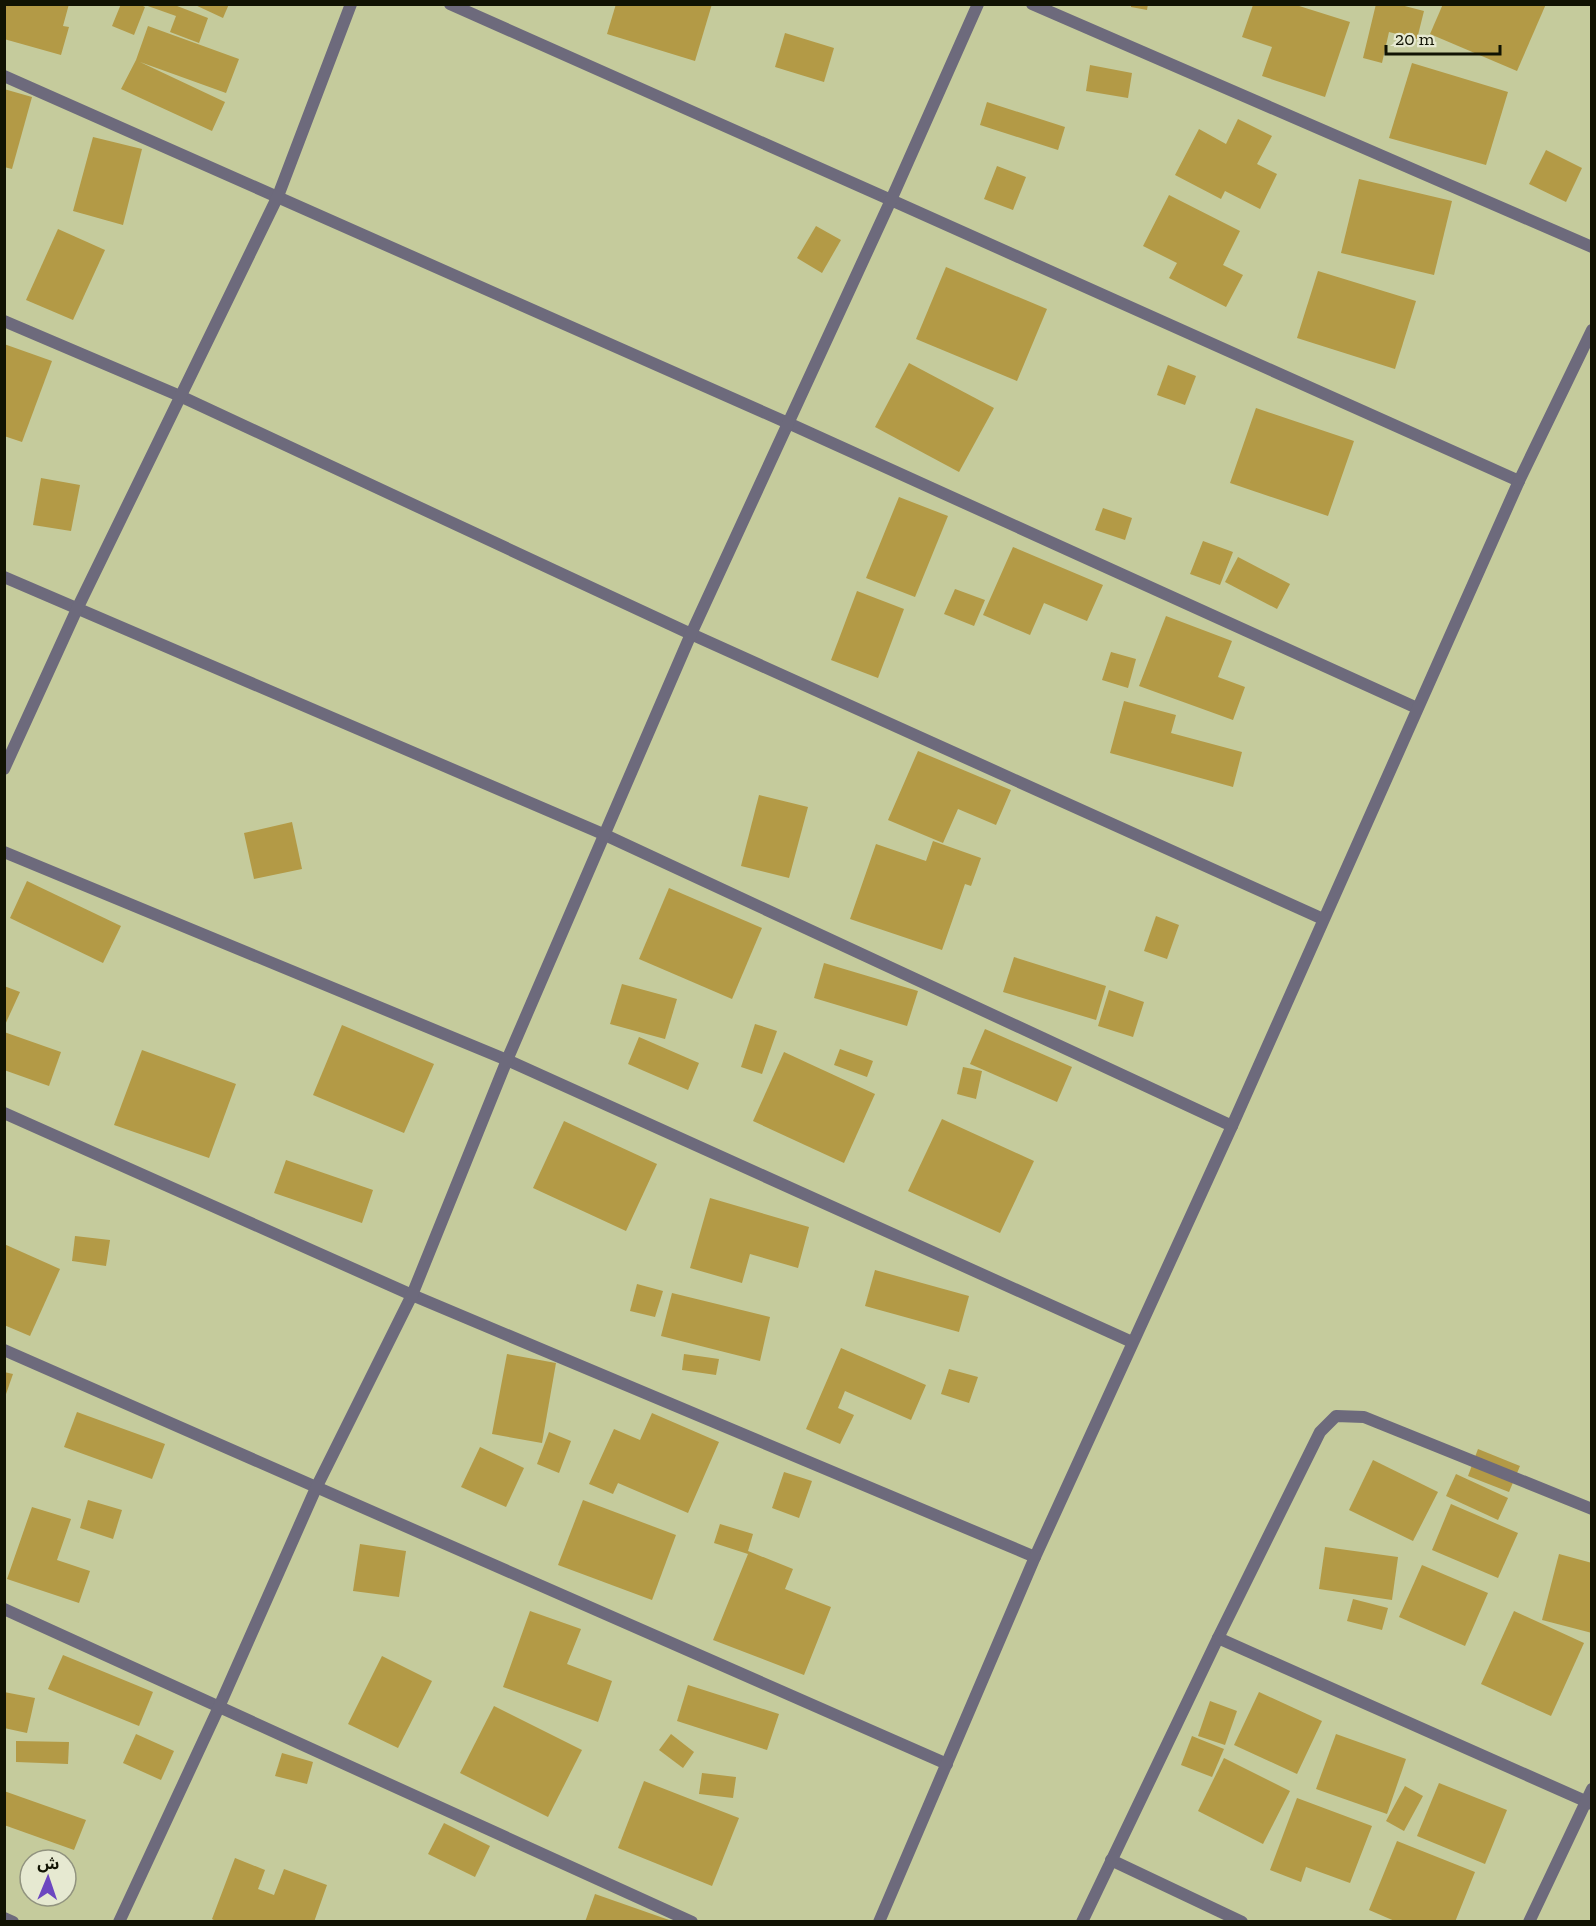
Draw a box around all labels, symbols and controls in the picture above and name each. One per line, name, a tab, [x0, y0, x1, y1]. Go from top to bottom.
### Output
scale bar	[1386, 18, 1500, 56]
text: 20 m	[1395, 28, 1435, 50]
north arrow	[18, 1848, 78, 1908]
text: ش	[37, 1854, 60, 1873]

